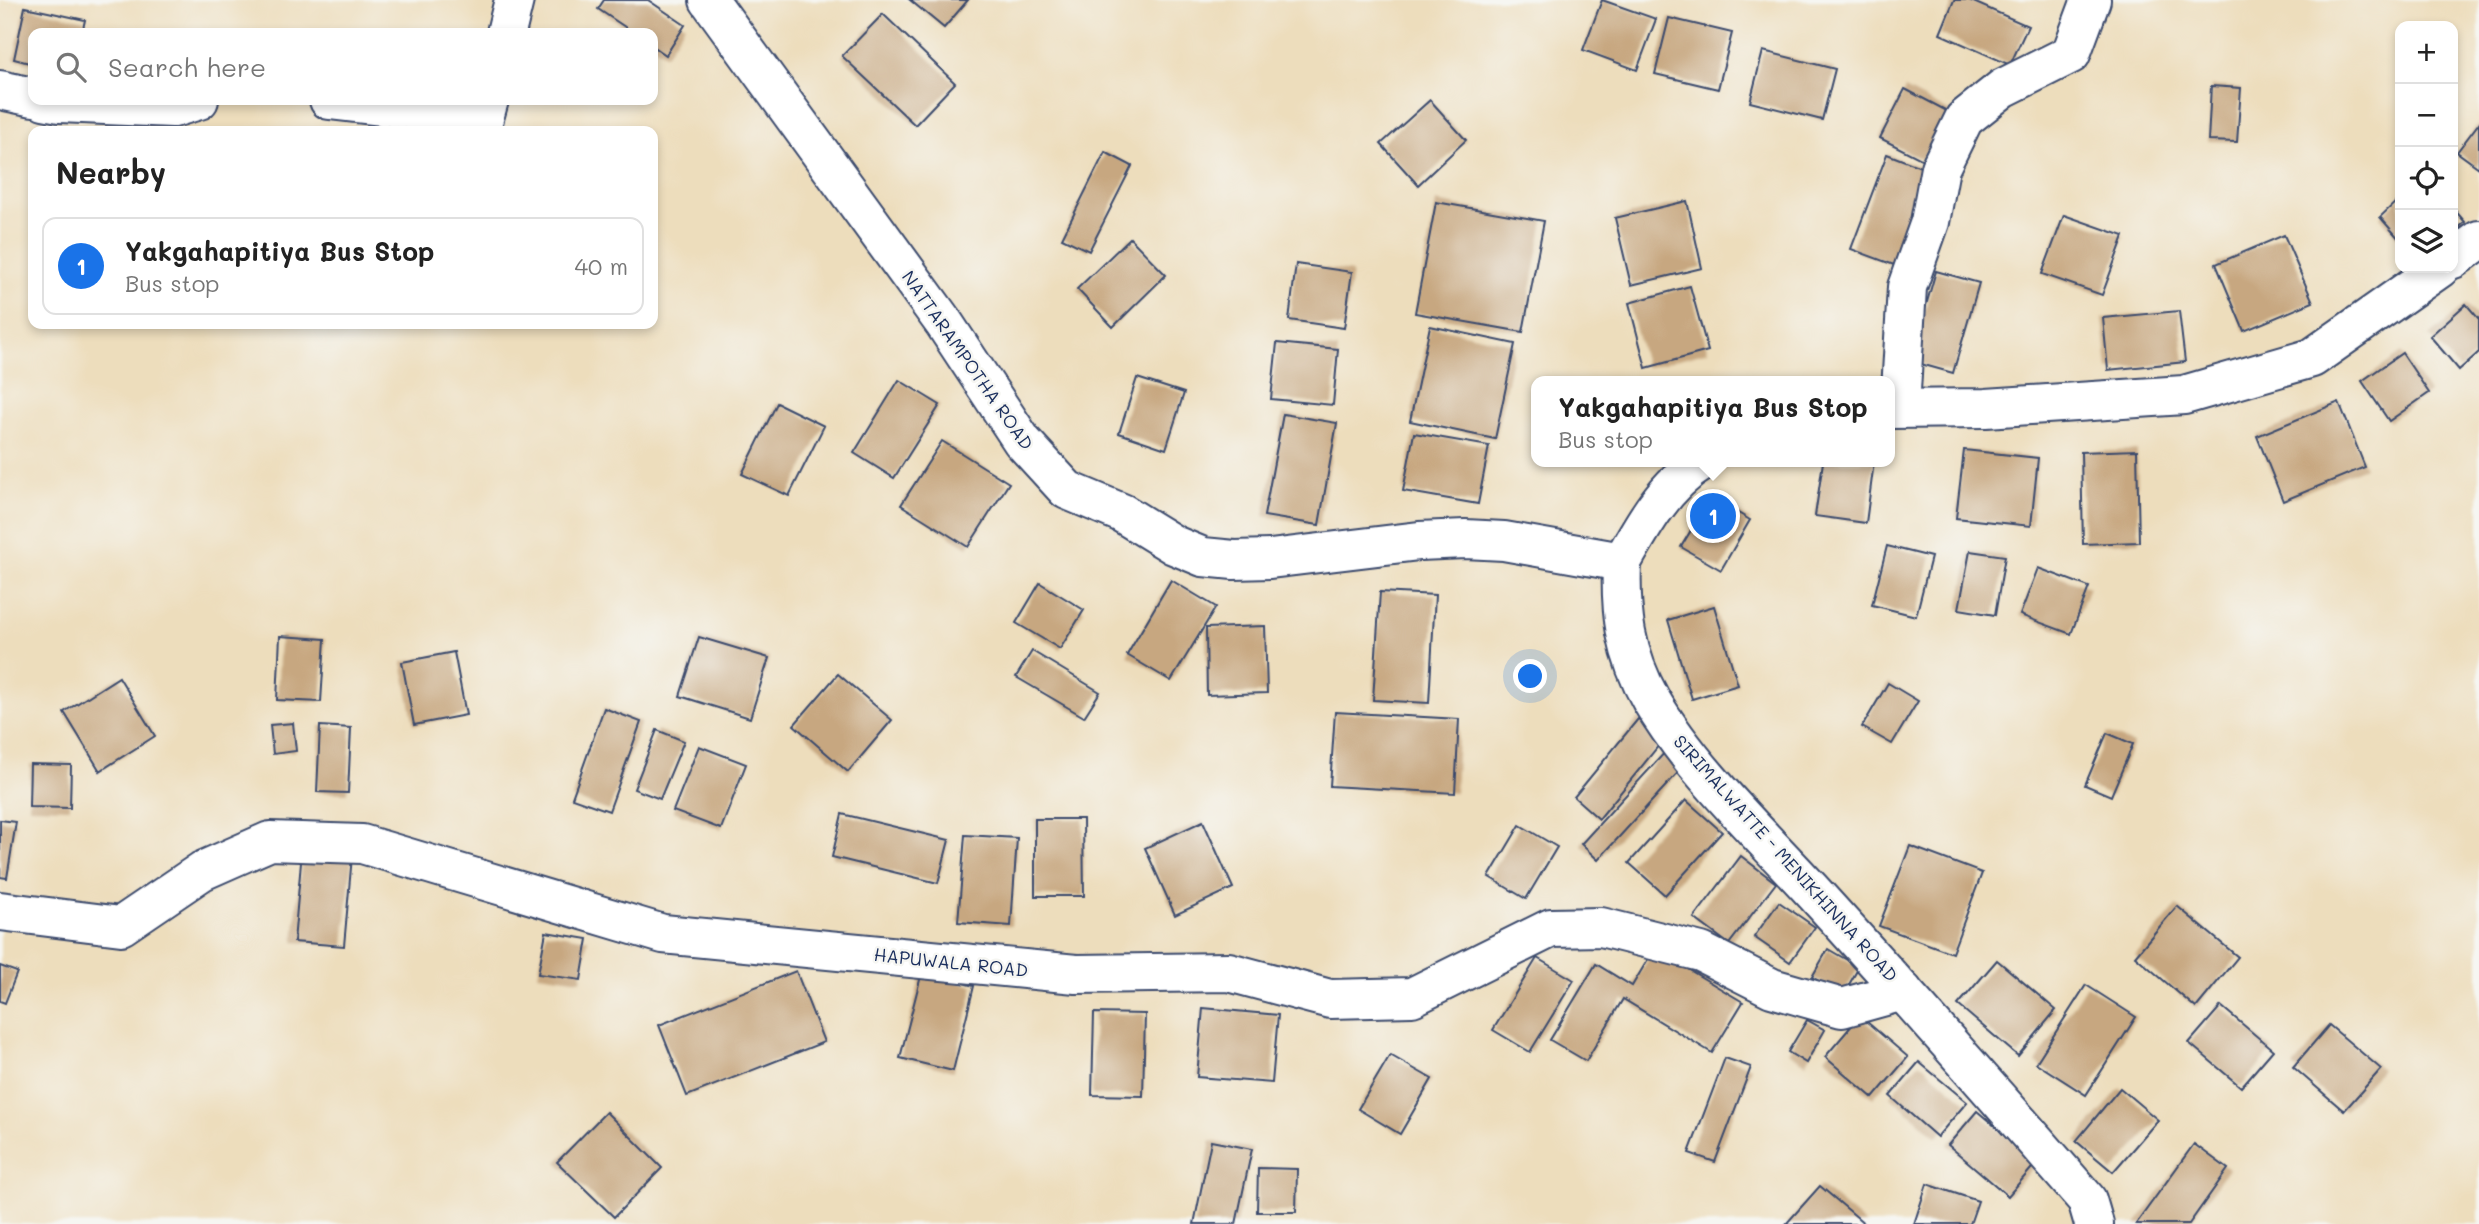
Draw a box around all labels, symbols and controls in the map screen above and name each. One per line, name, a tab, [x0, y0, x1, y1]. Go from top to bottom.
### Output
map controls	[2395, 21, 2458, 273]
button: +	[2395, 21, 2458, 84]
search box	[28, 28, 658, 105]
icon: search	[52, 48, 90, 86]
text: Search here	[108, 50, 266, 84]
button: −	[2395, 84, 2458, 147]
button: locate	[2395, 147, 2458, 210]
text: Nearby	[56, 152, 166, 192]
button: layers	[2395, 210, 2458, 273]
text: Yakgahapitiya Bus Stop	[125, 234, 434, 268]
text: 1	[76, 251, 86, 281]
text: 40 m	[575, 251, 628, 281]
street label: NATTARAMPOTHA ROAD	[897, 266, 1039, 454]
text: Bus stop	[125, 268, 220, 298]
popup	[1531, 376, 1895, 467]
text: Yakgahapitiya Bus Stop	[1558, 390, 1868, 424]
text: Bus stop	[1558, 424, 1653, 454]
pin: 1	[1690, 490, 1736, 542]
your location	[1513, 659, 1547, 693]
street label: SIRIMALWATTE - MENIKHINNA ROAD	[1669, 729, 1903, 987]
street label: HAPUWALA ROAD	[873, 942, 1029, 982]

